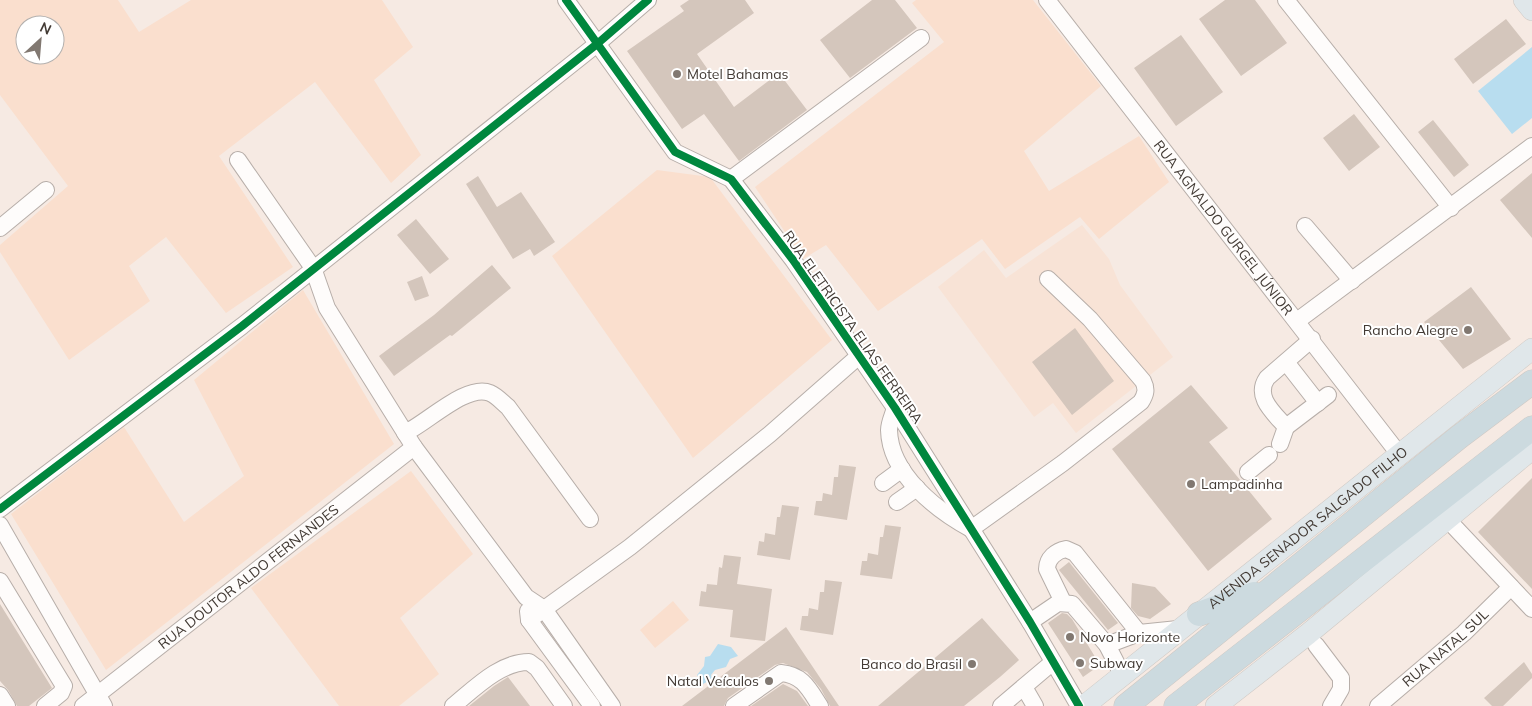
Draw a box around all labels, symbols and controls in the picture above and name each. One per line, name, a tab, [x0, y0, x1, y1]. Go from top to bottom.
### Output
north arrow	[15, 15, 65, 65]
text: N	[37, 18, 54, 39]
place label: Motel Bahamas	[687, 65, 789, 83]
marker: Motel Bahamas	[671, 68, 683, 80]
street label: RUA AGNALDO GURGEL JÚNIOR	[1150, 136, 1297, 319]
street label: RUA ELETRICISTA ELIAS FERREIRA	[779, 227, 927, 428]
place label: Rancho Alegre	[1363, 321, 1458, 339]
marker: Rancho Alegre	[1462, 324, 1474, 336]
street label: AVENIDA SENADOR SALGADO FILHO	[1204, 443, 1411, 613]
place label: Lampadinha	[1201, 475, 1283, 493]
marker: Lampadinha	[1185, 478, 1197, 490]
street label: RUA DOUTOR ALDO FERNANDES	[154, 500, 343, 653]
street label: RUA NATAL SUL	[1398, 605, 1493, 691]
place label: Novo Horizonte	[1080, 628, 1180, 646]
marker: Novo Horizonte	[1064, 631, 1076, 643]
place label: Subway	[1090, 654, 1143, 672]
place label: Banco do Brasil	[861, 655, 962, 673]
marker: Subway	[1074, 657, 1086, 669]
marker: Banco do Brasil	[966, 658, 978, 670]
place label: Natal Veículos	[667, 672, 759, 690]
marker: Natal Veículos	[763, 675, 775, 687]

